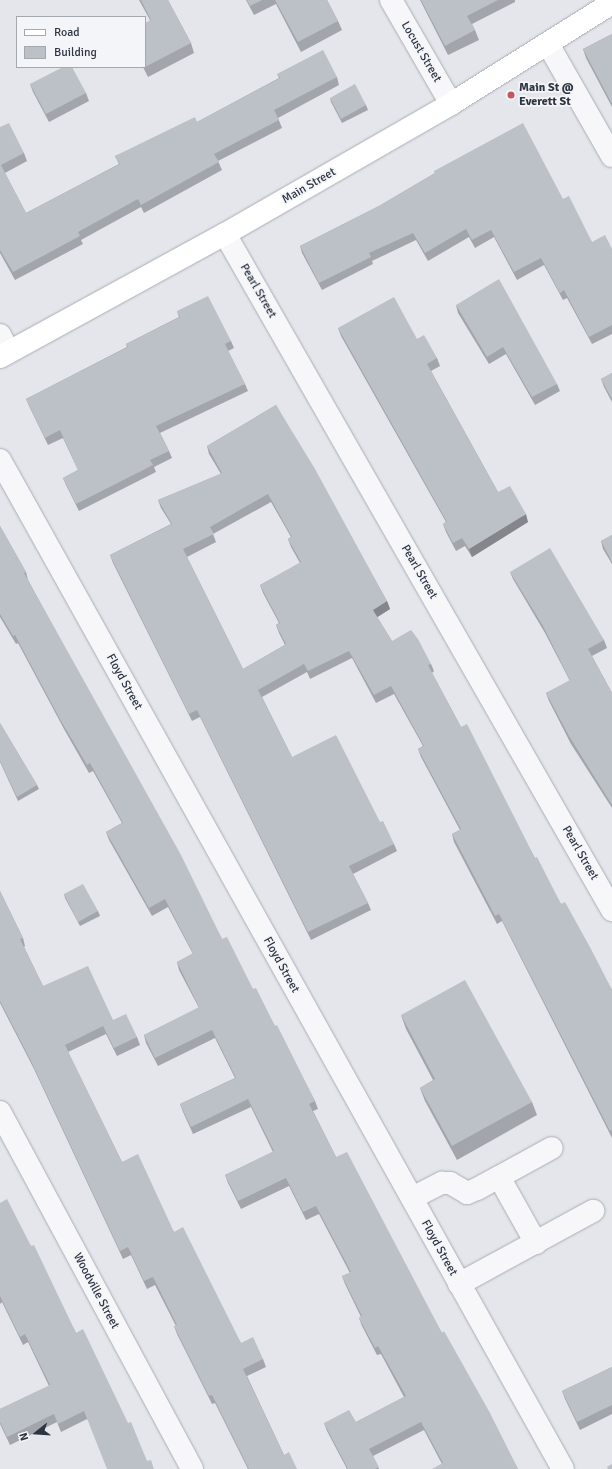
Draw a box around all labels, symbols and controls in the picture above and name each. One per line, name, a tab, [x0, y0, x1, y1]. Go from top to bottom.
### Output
legend	[16, 16, 146, 68]
street label: Locust Street	[398, 19, 444, 85]
text: Road	[54, 25, 80, 40]
text: Building	[54, 45, 97, 60]
place label: Main St @ Everett St	[519, 81, 574, 109]
marker: Main St @ Everett St	[506, 90, 516, 100]
street label: Main Street	[280, 165, 338, 207]
street label: Pearl Street	[237, 261, 279, 321]
street label: Pearl Street	[398, 542, 440, 602]
street label: Floyd Street	[103, 652, 145, 712]
street label: Pearl Street	[559, 823, 601, 883]
street label: Floyd Street	[260, 935, 302, 995]
street label: Floyd Street	[418, 1218, 460, 1278]
street label: Woodville Street	[70, 1251, 122, 1331]
north arrow	[16, 1413, 56, 1453]
text: N	[17, 1431, 31, 1442]

